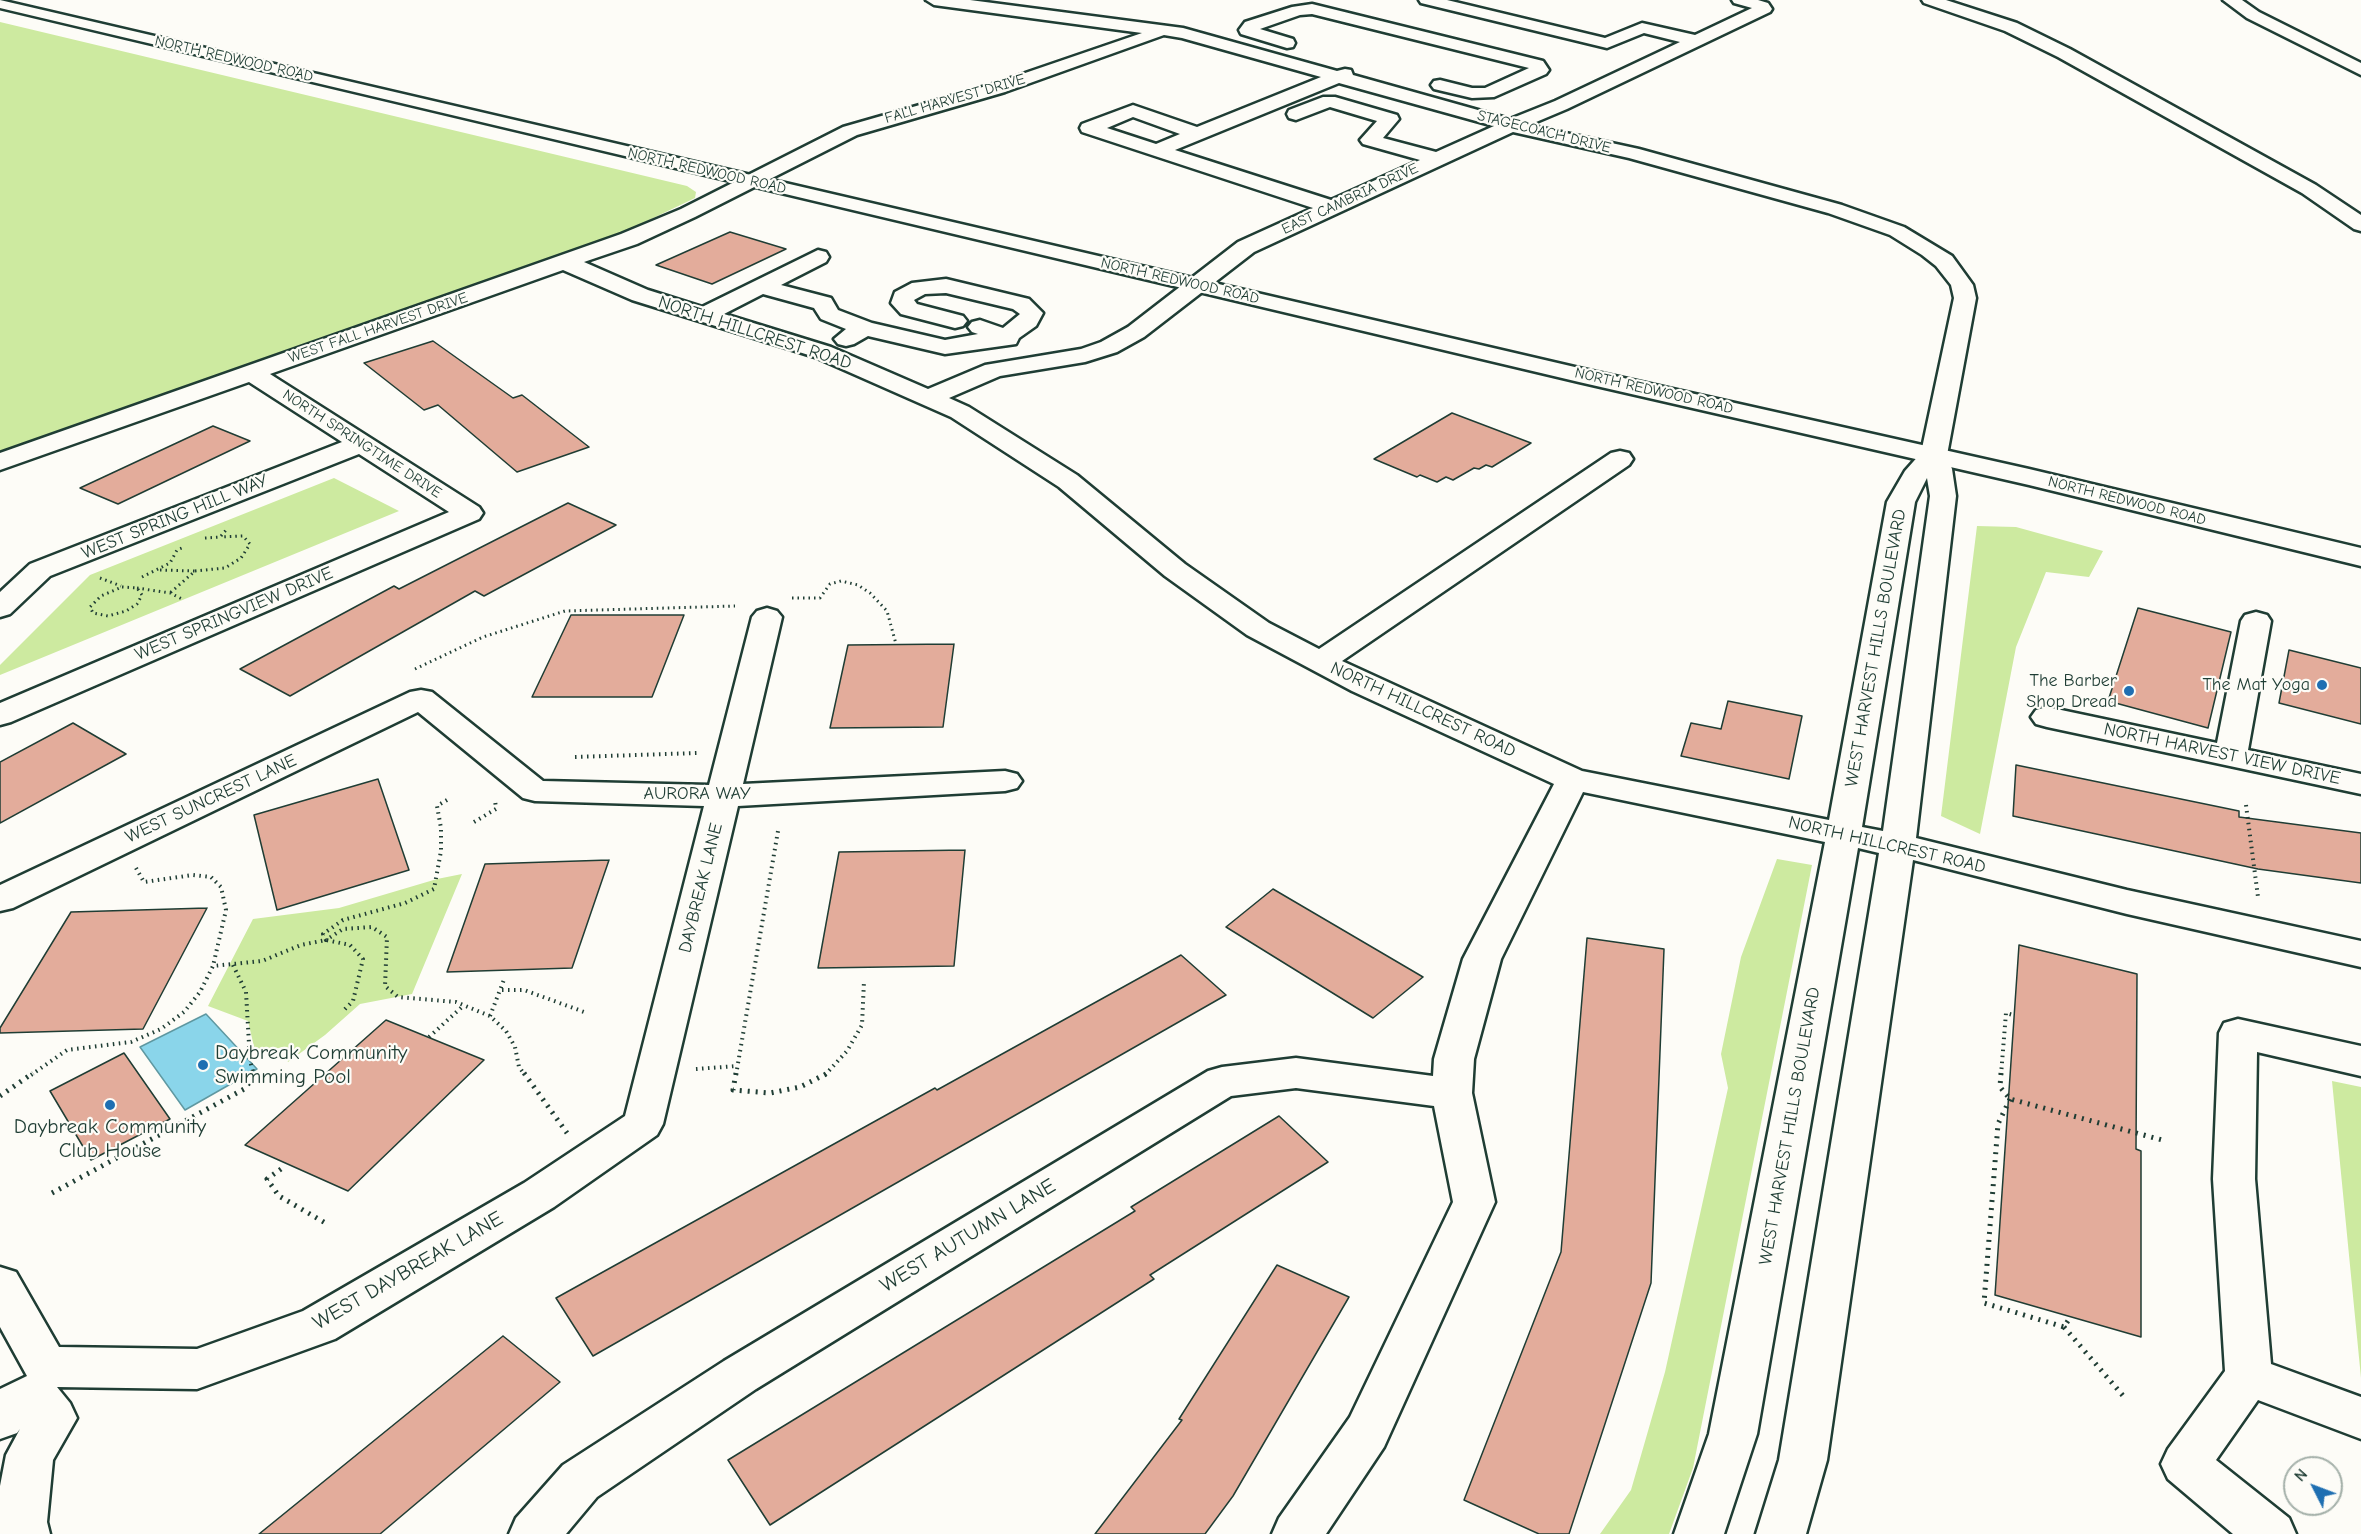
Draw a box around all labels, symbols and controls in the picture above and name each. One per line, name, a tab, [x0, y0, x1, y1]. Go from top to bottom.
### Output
street label: NORTH REDWOOD ROAD	[153, 32, 315, 86]
street label: FALL HARVEST DRIVE	[883, 70, 1027, 128]
street label: STAGECOACH DRIVE	[1475, 107, 1613, 157]
street label: NORTH REDWOOD ROAD	[626, 144, 788, 198]
street label: EAST CAMBRIA DRIVE	[1279, 159, 1421, 239]
street label: NORTH REDWOOD ROAD	[1099, 254, 1261, 308]
street label: WEST FALL HARVEST DRIVE	[286, 289, 470, 367]
street label: NORTH HILLCREST ROAD	[656, 291, 854, 375]
street label: NORTH REDWOOD ROAD	[1573, 364, 1735, 418]
street label: NORTH SPRINGTIME DRIVE	[279, 386, 445, 502]
street label: WEST SPRING HILL WAY	[79, 470, 271, 564]
street label: NORTH REDWOOD ROAD	[2046, 473, 2208, 529]
street label: WEST HARVEST HILLS BOULEVARD	[1841, 507, 1911, 789]
street label: WEST SPRINGVIEW DRIVE	[132, 562, 336, 666]
street label: NORTH HILLCREST ROAD	[1327, 658, 1519, 762]
place label: The Barber Shop Dread	[2026, 670, 2117, 712]
place label: The Mat Yoga	[2202, 674, 2310, 696]
marker: The Mat Yoga	[2315, 678, 2329, 692]
marker: The Barber Shop Dread	[2122, 684, 2136, 698]
street label: NORTH HARVEST VIEW DRIVE	[2102, 718, 2342, 790]
street label: WEST SUNCREST LANE	[122, 750, 300, 848]
street label: AURORA WAY	[643, 783, 751, 805]
street label: NORTH HILLCREST ROAD	[1786, 812, 1988, 878]
street label: DAYBREAK LANE	[674, 821, 728, 955]
street label: WEST HARVEST HILLS BOULEVARD	[1755, 985, 1825, 1267]
place label: Daybreak Community Swimming Pool	[215, 1040, 407, 1090]
marker: Daybreak Community Swimming Pool	[196, 1058, 210, 1072]
marker: Daybreak Community Club House	[103, 1098, 117, 1112]
place label: Daybreak Community Club House	[14, 1114, 206, 1164]
street label: WEST AUTUMN LANE	[876, 1174, 1060, 1298]
street label: WEST DAYBREAK LANE	[308, 1206, 508, 1336]
north arrow	[2283, 1456, 2343, 1516]
text: N	[2291, 1465, 2311, 1485]

